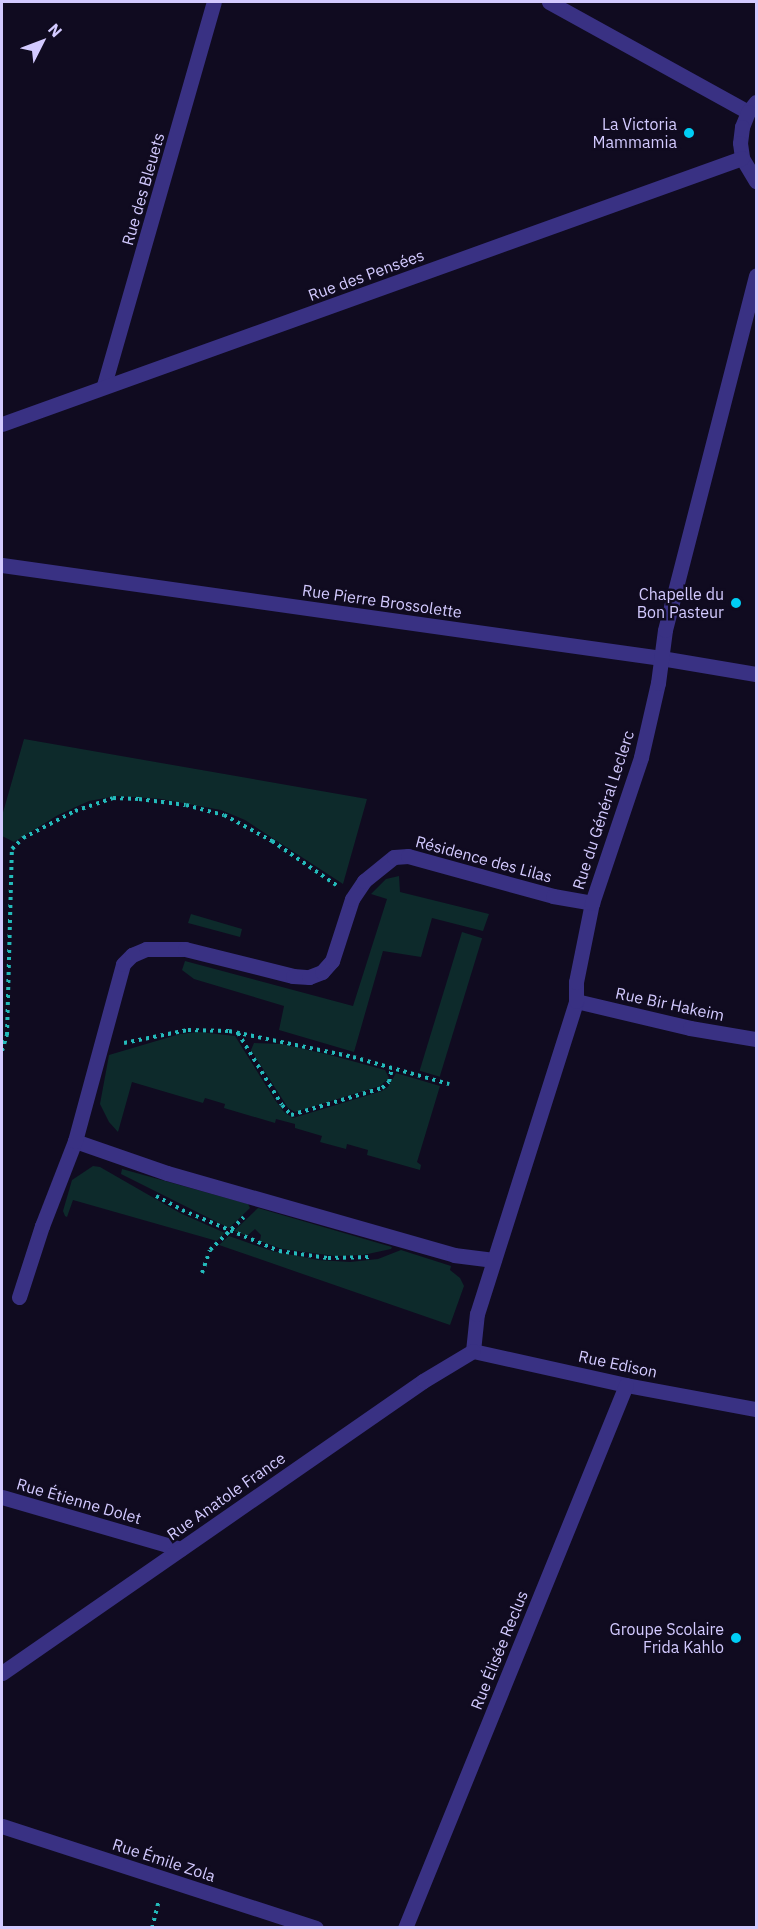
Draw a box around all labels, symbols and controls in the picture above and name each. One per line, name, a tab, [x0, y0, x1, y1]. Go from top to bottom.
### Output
north arrow	[12, 12, 72, 72]
text: N	[44, 19, 67, 41]
place label: La Victoria Mammamia	[592, 114, 677, 152]
marker: La Victoria Mammamia	[682, 126, 696, 140]
street label: Rue des Bleuets	[118, 130, 168, 248]
street label: Rue des Pensées	[305, 245, 427, 305]
street label: Rue Pierre Brossolette	[301, 580, 463, 622]
place label: Chapelle du Bon Pasteur	[637, 584, 724, 622]
marker: Chapelle du Bon Pasteur	[729, 596, 743, 610]
street label: Rue du Général Leclerc	[568, 728, 638, 892]
street label: Résidence des Lilas	[414, 832, 554, 886]
street label: Rue Bir Hakeim	[614, 983, 726, 1025]
street label: Rue Edison	[577, 1346, 659, 1382]
street label: Rue Anatole France	[163, 1448, 289, 1544]
street label: Rue Étienne Dolet	[14, 1474, 144, 1528]
street label: Rue Élisée Reclus	[466, 1588, 532, 1712]
place label: Groupe Scolaire Frida Kahlo	[610, 1619, 724, 1657]
marker: Groupe Scolaire Frida Kahlo	[729, 1631, 743, 1645]
street label: Rue Émile Zola	[110, 1834, 218, 1886]

